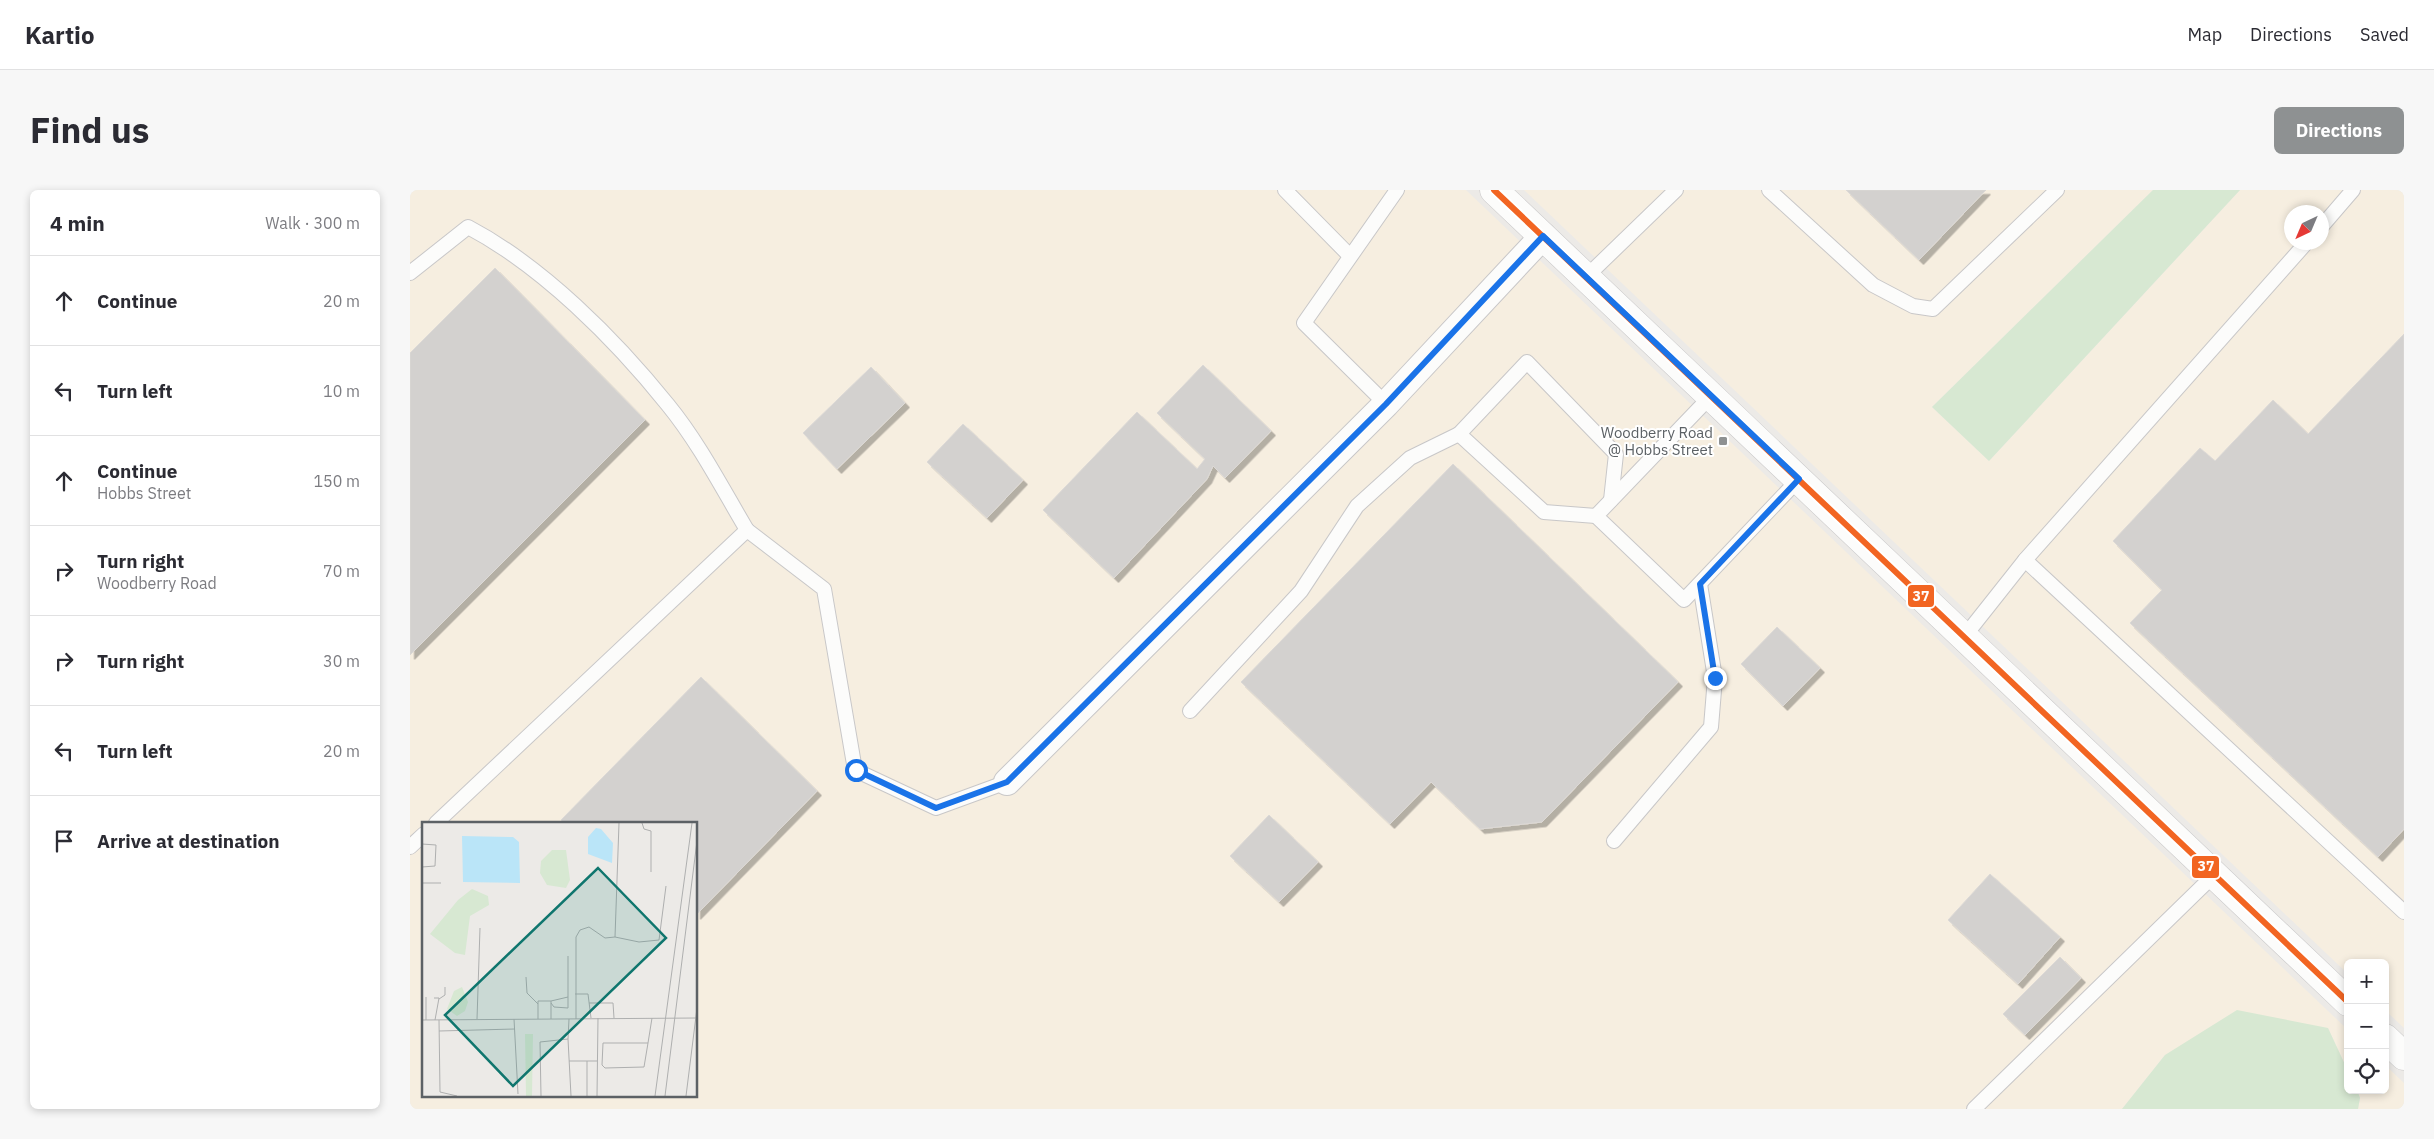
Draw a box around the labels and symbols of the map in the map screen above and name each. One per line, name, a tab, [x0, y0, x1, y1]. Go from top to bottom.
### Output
north arrow	[2284, 205, 2329, 250]
place label: Woodberry Road @ Hobbs Street	[1601, 423, 1713, 459]
marker: Woodberry Road @ Hobbs Street	[1717, 435, 1729, 447]
line badge: 37	[1907, 584, 1935, 608]
text: 37	[1913, 587, 1929, 605]
route end	[1704, 667, 1727, 690]
route start	[845, 759, 868, 782]
inset map	[422, 822, 698, 1096]
line badge: 37	[2191, 855, 2220, 879]
text: 37	[2198, 857, 2214, 875]

